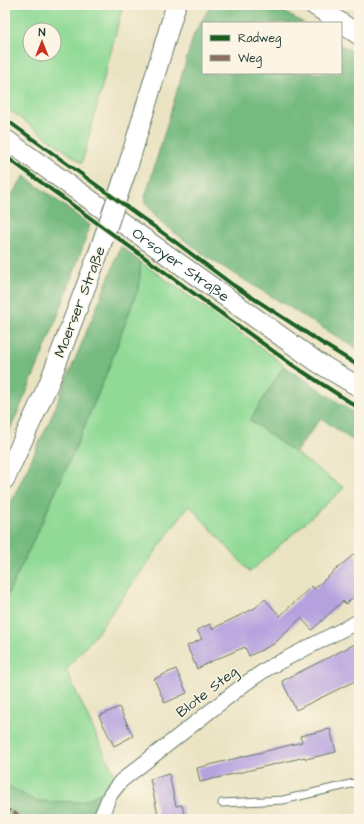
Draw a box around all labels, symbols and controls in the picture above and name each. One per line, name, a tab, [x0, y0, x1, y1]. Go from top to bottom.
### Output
north arrow	[22, 22, 62, 62]
legend	[202, 22, 342, 74]
text: N	[39, 25, 46, 40]
text: Radweg	[238, 30, 281, 48]
text: Weg	[238, 50, 262, 68]
street label: Orsoyer Straße	[128, 223, 234, 307]
street label: Moerser Straße	[49, 243, 111, 361]
street label: Blote Steg	[172, 661, 243, 724]

